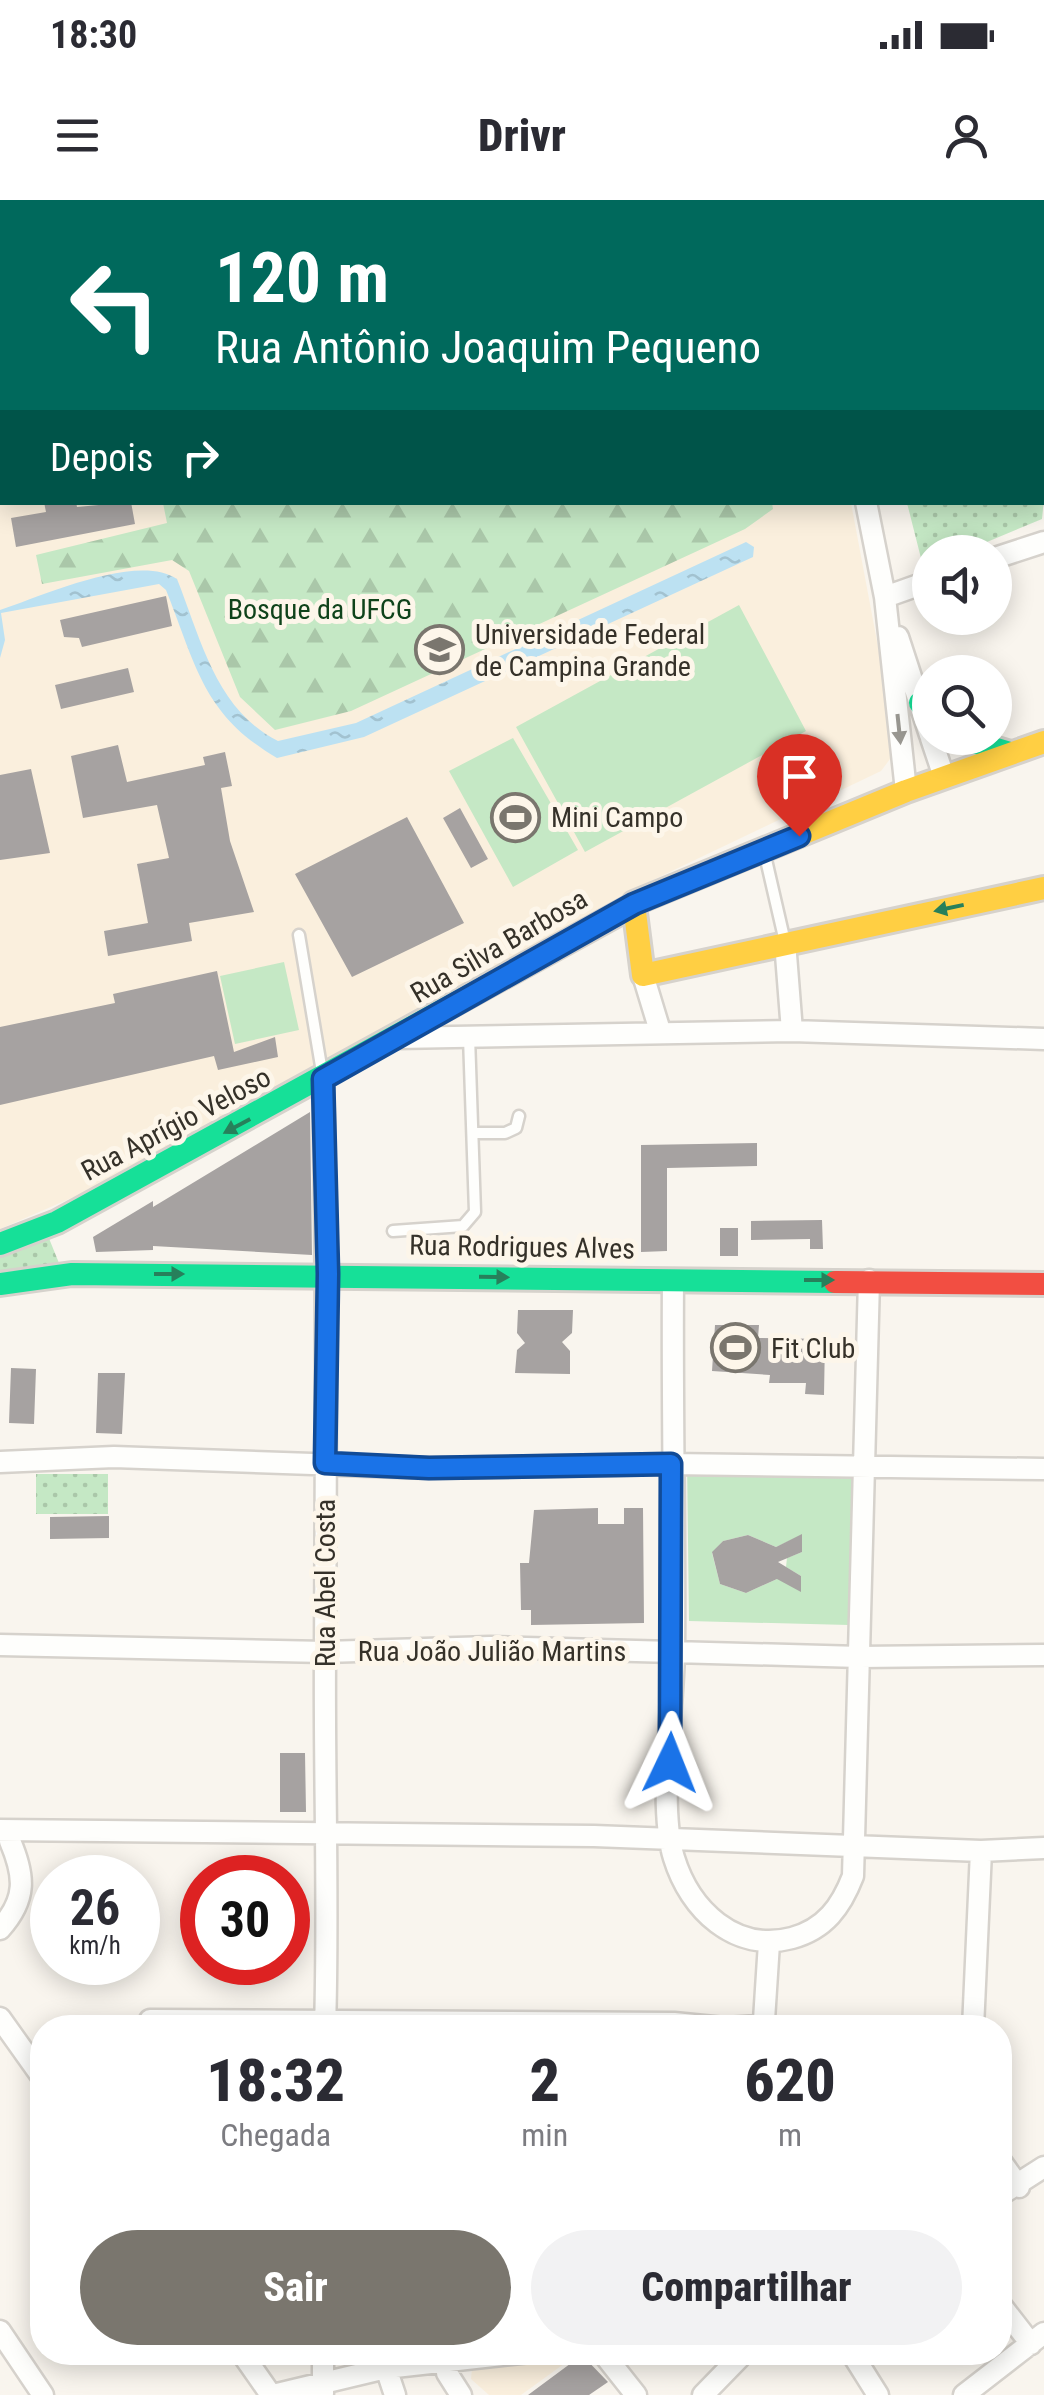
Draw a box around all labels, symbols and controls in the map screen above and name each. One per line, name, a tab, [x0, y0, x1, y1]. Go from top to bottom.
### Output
text: 18:30	[50, 13, 137, 57]
icon: menu	[50, 108, 105, 163]
icon: person	[939, 108, 994, 163]
text: Drivr	[478, 109, 566, 162]
text: 120 m	[215, 237, 389, 319]
icon: left	[50, 240, 180, 370]
text: Rua Antônio Joaquim Pequeno	[215, 321, 761, 374]
icon: right	[173, 430, 228, 485]
text: Depois	[50, 436, 153, 480]
map controls	[912, 535, 1012, 755]
button: sound	[912, 535, 1012, 635]
park label: Bosque da UFCG	[228, 593, 412, 626]
place label: Universidade Federal de Campina Grande	[475, 618, 705, 683]
school or university icon: Universidade Federal de Campina Grande	[414, 624, 466, 676]
button: search	[912, 655, 1012, 755]
one-way arrow	[891, 713, 907, 745]
pin	[757, 734, 842, 837]
icon: arrive	[772, 749, 827, 804]
sports icon: Mini Campo	[490, 791, 542, 843]
place label: Mini Campo	[551, 801, 683, 834]
street label: Rua Silva Barbosa	[405, 882, 593, 1010]
one-way arrow	[933, 900, 964, 916]
street label: Rua Aprígio Veloso	[76, 1060, 276, 1188]
one-way arrow	[223, 1117, 252, 1134]
street label: Rua Rodrigues Alves	[409, 1229, 635, 1265]
one-way arrow	[154, 1266, 186, 1282]
one-way arrow	[479, 1269, 511, 1285]
one-way arrow	[804, 1272, 836, 1288]
sports icon: Fit Club	[710, 1322, 762, 1374]
place label: Fit Club	[771, 1332, 855, 1365]
street label: Rua Abel Costa	[309, 1499, 342, 1667]
street label: Rua João Julião Martins	[358, 1635, 626, 1668]
position arrow	[618, 1711, 722, 1815]
speed limit sign: 30	[180, 1855, 310, 1985]
text: 26	[70, 1879, 120, 1937]
text: km/h	[69, 1931, 121, 1960]
text: 18:32	[206, 2045, 345, 2116]
text: 2	[529, 2045, 560, 2116]
text: 620	[744, 2045, 836, 2116]
text: Chegada	[220, 2116, 331, 2154]
text: min	[521, 2116, 568, 2154]
text: m	[778, 2116, 802, 2154]
button: Sair	[80, 2230, 511, 2345]
button: Compartilhar	[531, 2230, 962, 2345]

